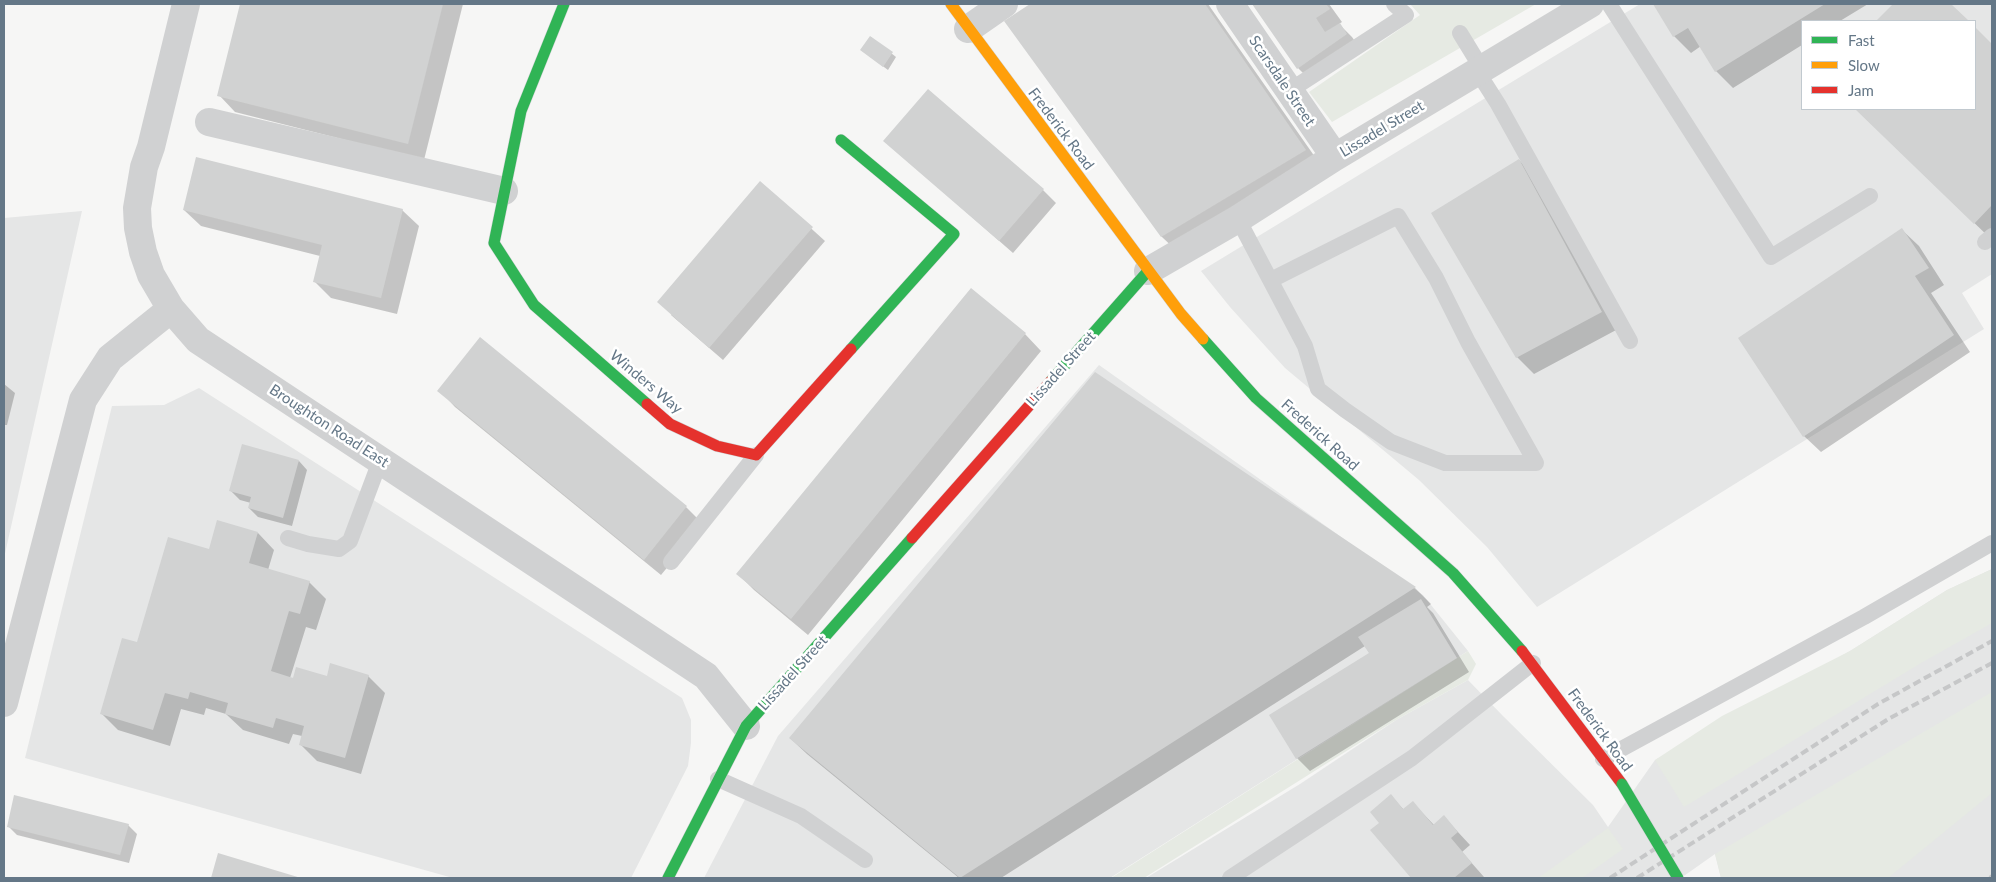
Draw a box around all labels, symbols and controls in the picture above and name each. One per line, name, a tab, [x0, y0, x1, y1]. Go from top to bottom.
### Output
legend	[1801, 20, 1976, 110]
text: Fast	[1848, 31, 1875, 49]
street label: Scarsdale Street	[1245, 32, 1319, 130]
text: Slow	[1848, 56, 1880, 74]
text: Jam	[1848, 81, 1874, 99]
street label: Frederick Road	[1024, 84, 1098, 174]
street label: Lissadel Street	[1337, 97, 1427, 161]
street label: Lissadel Street	[1023, 328, 1099, 410]
street label: Winders Way	[606, 346, 686, 418]
street label: Broughton Road East	[266, 381, 392, 471]
street label: Frederick Road	[1277, 395, 1363, 475]
street label: Lissadel Street	[755, 632, 831, 714]
street label: Frederick Road	[1564, 685, 1636, 775]

